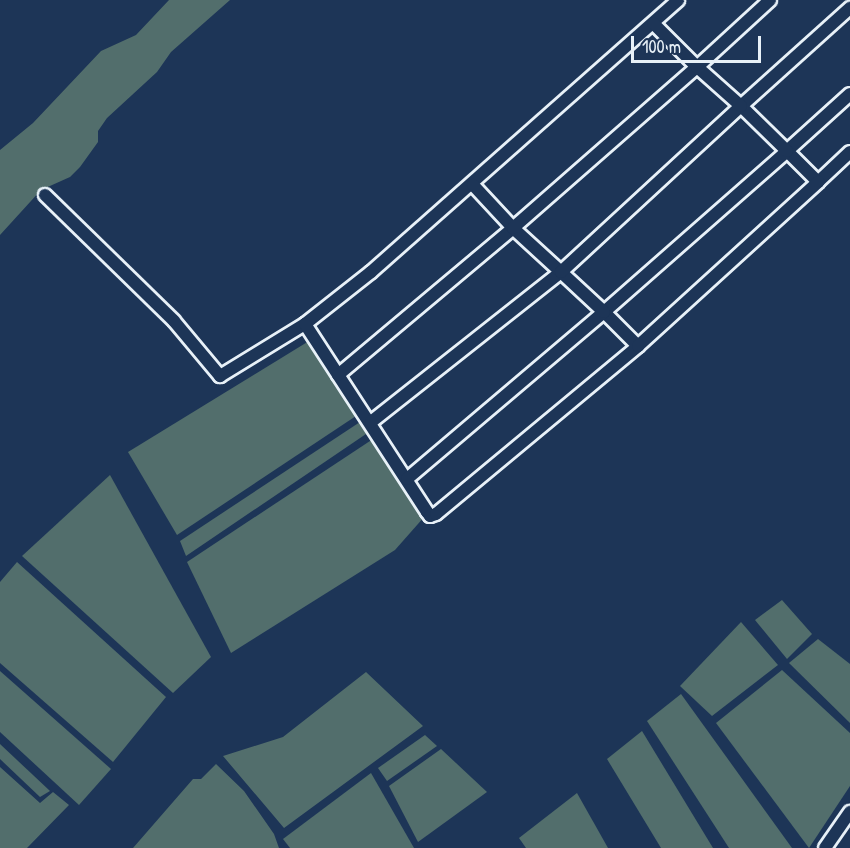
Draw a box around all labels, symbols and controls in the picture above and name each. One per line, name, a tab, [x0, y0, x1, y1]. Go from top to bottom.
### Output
scale bar	[634, 24, 764, 62]
text: 100 m	[642, 34, 681, 59]

